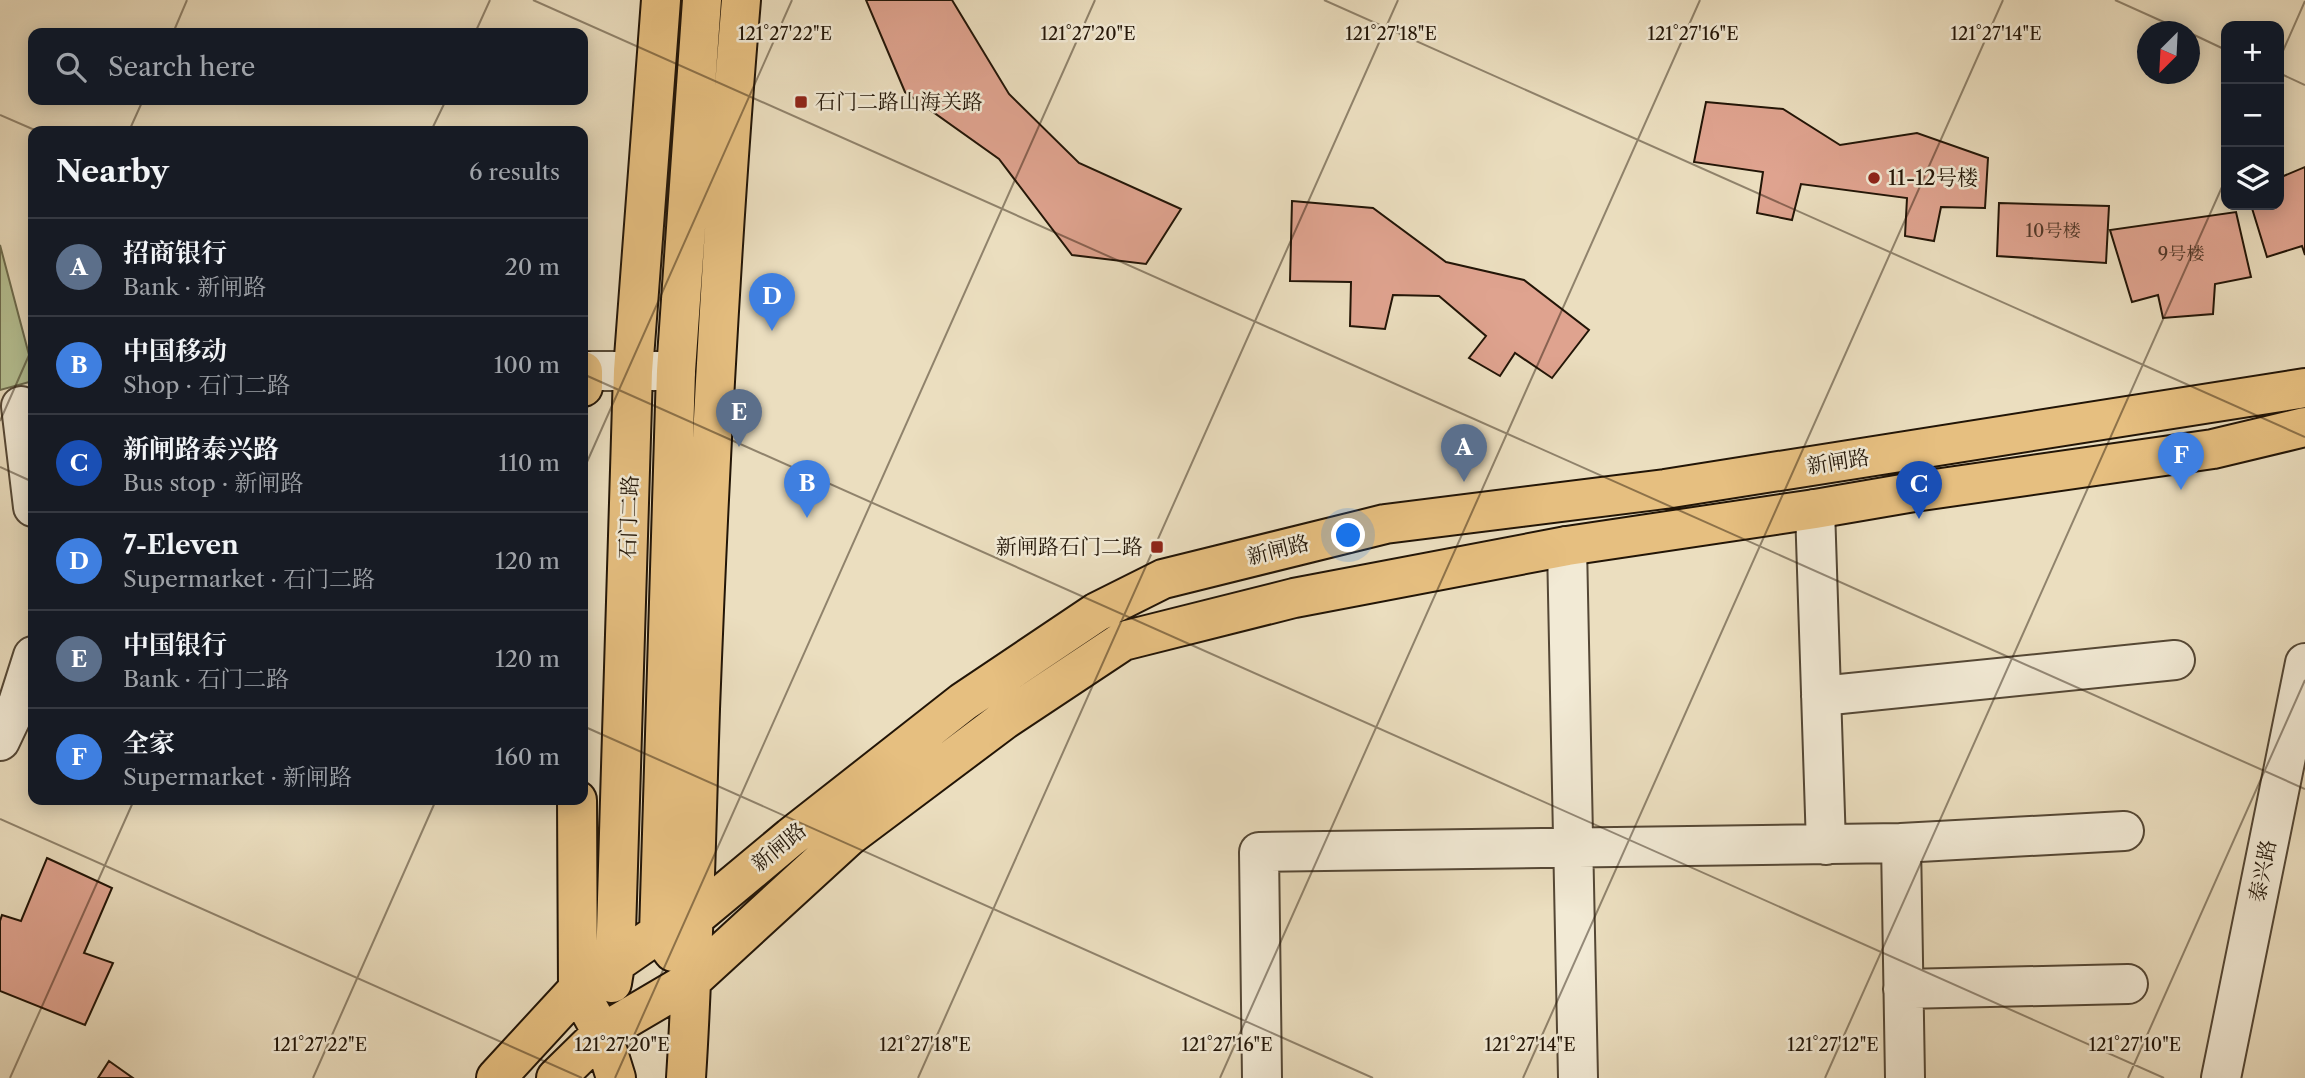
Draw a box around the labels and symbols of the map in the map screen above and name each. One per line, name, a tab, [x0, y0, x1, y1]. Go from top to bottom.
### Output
north arrow	[2137, 21, 2200, 84]
text: 121°27'22"E	[738, 23, 832, 45]
text: 121°27'20"E	[1040, 23, 1136, 45]
text: 121°27'18"E	[1345, 23, 1437, 45]
text: 121°27'16"E	[1647, 23, 1739, 45]
text: 121°27'14"E	[1950, 23, 2042, 45]
place label: 石门二路山海关路	[815, 89, 983, 114]
marker: 石门二路山海关路	[793, 94, 809, 110]
place label: 11-12号楼	[1888, 165, 1978, 190]
marker: 11-12号楼	[1866, 170, 1882, 186]
house number: 10号楼	[2026, 220, 2080, 242]
house number: 9号楼	[2158, 243, 2204, 265]
pin: D	[749, 273, 795, 331]
pin: E	[716, 389, 762, 447]
pin: A	[1441, 424, 1487, 482]
pin: F	[2158, 432, 2204, 490]
street label: 新闸路	[1805, 444, 1871, 479]
pin: B	[784, 460, 830, 518]
pin: C	[1896, 461, 1942, 519]
street label: 石门二路	[615, 475, 642, 559]
your location	[1331, 518, 1365, 552]
street label: 新闸路	[1244, 530, 1311, 569]
place label: 新闸路石门二路	[996, 534, 1143, 559]
marker: 新闸路石门二路	[1149, 539, 1165, 555]
street label: 新闸路	[746, 817, 811, 876]
street label: 泰兴路	[2244, 838, 2281, 904]
text: 121°27'22"E	[273, 1034, 367, 1056]
text: 121°27'20"E	[574, 1034, 670, 1056]
text: 121°27'18"E	[879, 1034, 971, 1056]
text: 121°27'16"E	[1181, 1034, 1273, 1056]
text: 121°27'14"E	[1484, 1034, 1576, 1056]
text: 121°27'12"E	[1787, 1034, 1879, 1056]
text: 121°27'10"E	[2089, 1034, 2181, 1056]

